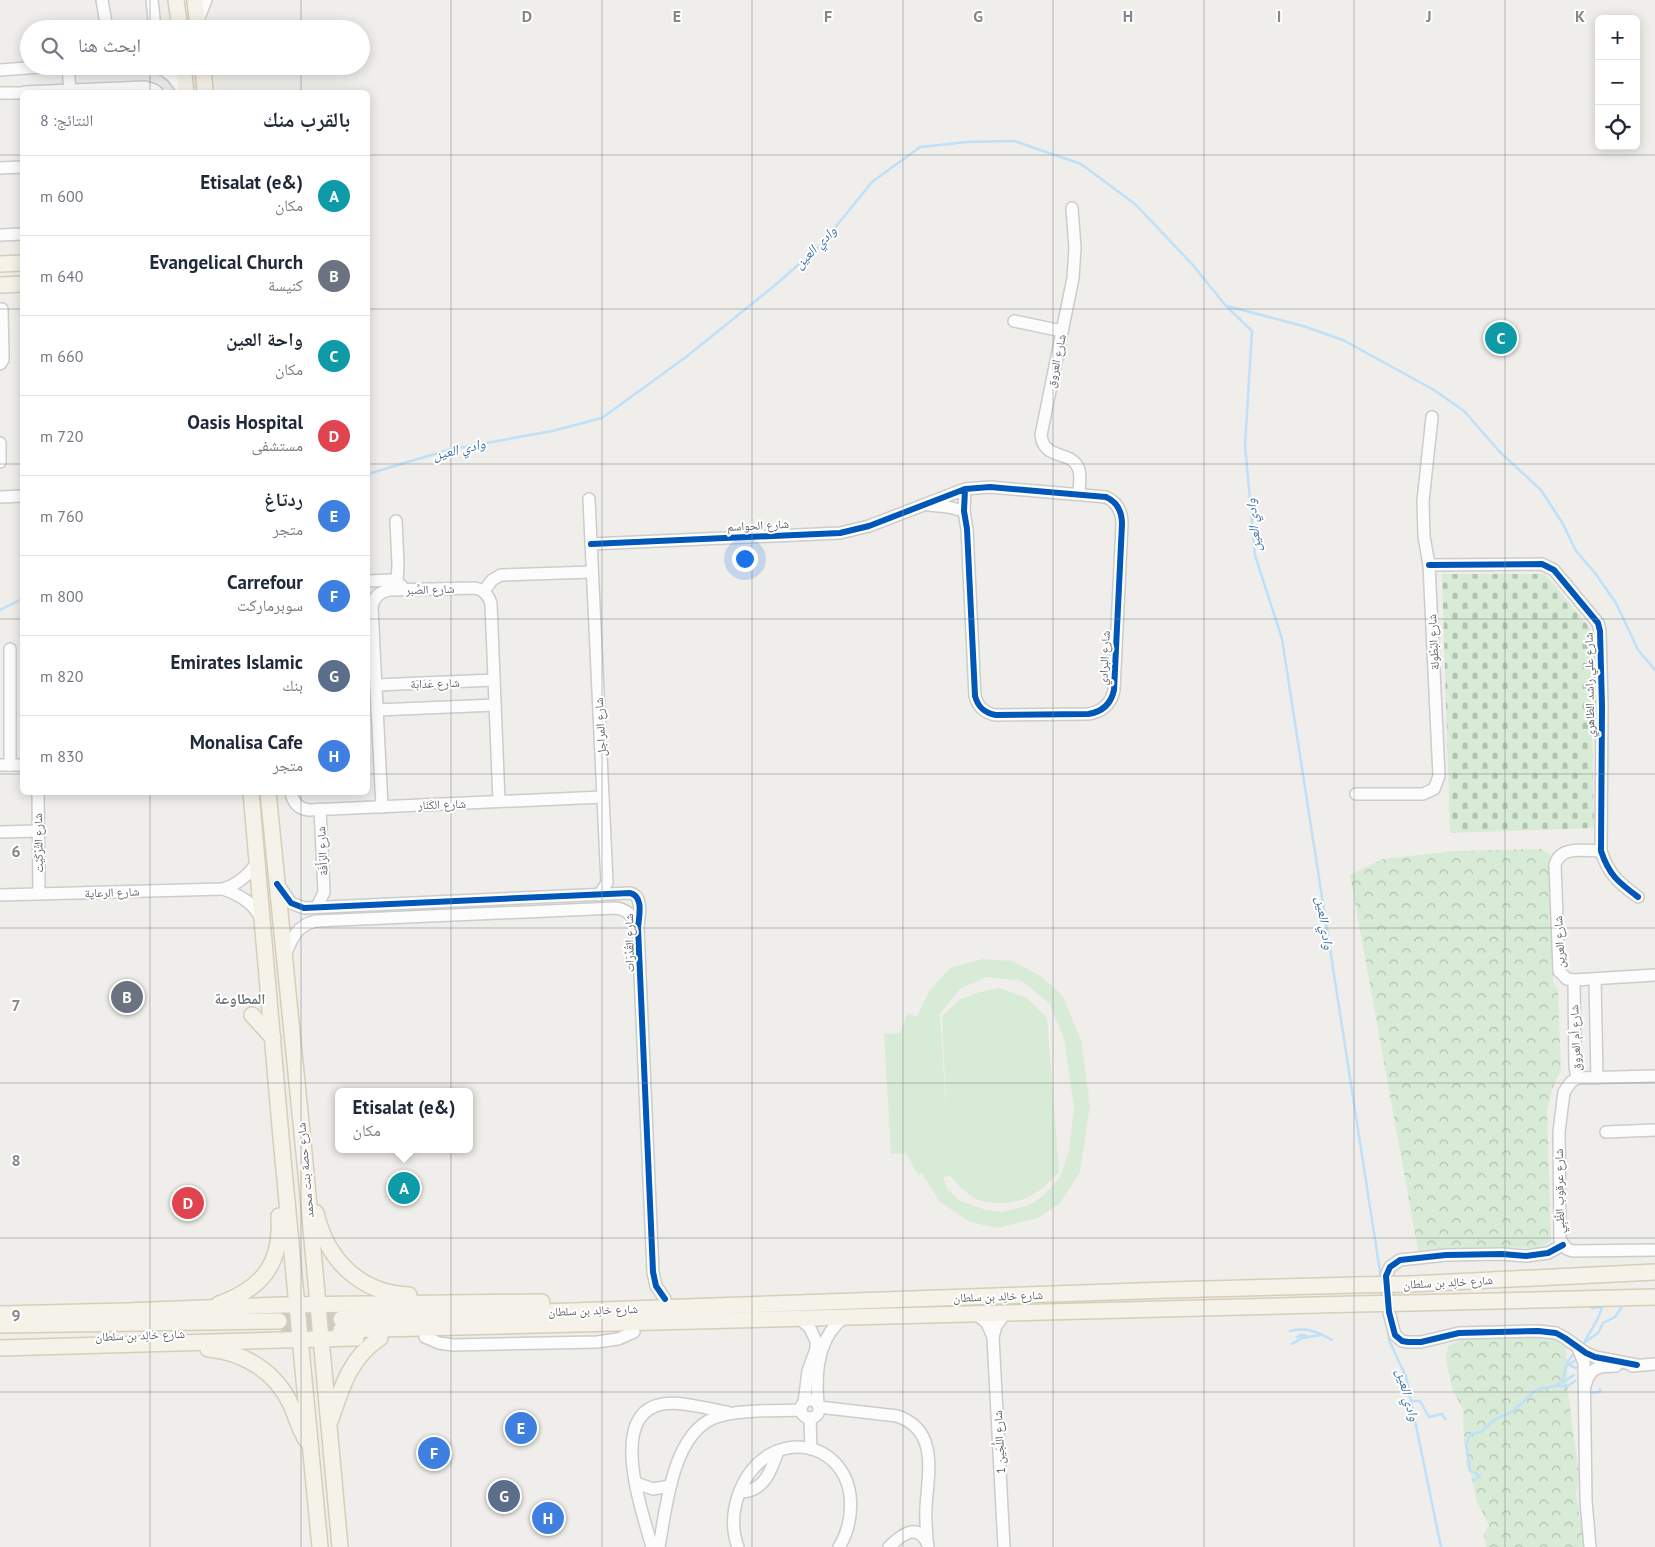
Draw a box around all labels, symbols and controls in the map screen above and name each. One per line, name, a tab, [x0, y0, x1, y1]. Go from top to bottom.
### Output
text: D	[522, 6, 532, 26]
text: E	[673, 6, 681, 26]
text: F	[824, 6, 832, 26]
text: G	[973, 6, 983, 26]
text: H	[1123, 6, 1133, 26]
text: I	[1277, 6, 1281, 26]
text: J	[1425, 6, 1432, 26]
text: K	[1575, 6, 1585, 26]
map controls	[1595, 15, 1640, 150]
button: +	[1595, 15, 1640, 60]
search box	[20, 20, 370, 75]
text: ابحث هنا	[78, 33, 141, 57]
icon: search	[38, 34, 66, 62]
button: −	[1595, 60, 1640, 105]
button: locate	[1595, 105, 1640, 150]
text: بالقرب منك	[263, 106, 350, 133]
text: النتائج: 8	[40, 110, 93, 130]
text: Etisalat (e&)	[200, 170, 303, 194]
text: 600 m	[40, 186, 83, 206]
text: A	[329, 186, 339, 206]
text: مكان	[275, 195, 303, 215]
water label: وادي العين	[790, 221, 842, 274]
text: Evangelical Church	[149, 250, 303, 274]
text: 640 m	[40, 266, 83, 286]
text: B	[329, 266, 339, 286]
text: كنيسة	[268, 275, 303, 295]
pin: C	[1485, 319, 1517, 357]
text: واحة العين	[226, 327, 303, 351]
street label: شارع العروق	[1043, 333, 1070, 389]
text: 660 m	[40, 346, 83, 366]
text: C	[330, 346, 338, 366]
text: مكان	[275, 359, 303, 379]
text: Oasis Hospital	[187, 410, 303, 434]
text: 720 m	[40, 426, 83, 446]
text: D	[329, 426, 339, 446]
water label: وادي العين	[431, 434, 488, 466]
text: مستشفى	[252, 435, 303, 455]
text: ردتاغ	[264, 487, 303, 511]
water label: وادي العين	[1241, 497, 1267, 552]
text: 760 m	[40, 506, 83, 526]
text: E	[330, 506, 338, 526]
street label: شارع الحواسم	[727, 516, 790, 535]
text: متجر	[273, 519, 303, 539]
your location	[732, 546, 758, 572]
text: Carrefour	[227, 570, 303, 594]
street label: شارع الصَّبر	[404, 581, 455, 598]
text: 800 m	[40, 586, 83, 606]
text: F	[330, 586, 338, 606]
text: سوبرماركت	[237, 595, 303, 615]
street label: شارع البُطُولة	[1424, 613, 1443, 670]
street label: شارع البرادي	[1095, 630, 1116, 686]
street label: شارع علي راشد الظاهري	[1581, 632, 1600, 738]
text: Emirates Islamic	[170, 650, 303, 674]
text: 820 m	[40, 666, 83, 686]
text: G	[329, 666, 339, 686]
text: بنك	[282, 675, 303, 695]
street label: شارع عَدَابَة	[410, 675, 460, 692]
street label: شارع المراجل	[591, 697, 610, 757]
text: Monalisa Cafe	[190, 730, 303, 754]
text: 830 m	[40, 746, 83, 766]
text: H	[329, 746, 339, 766]
text: متجر	[273, 755, 303, 775]
street label: شارع الكَنَار	[417, 796, 466, 813]
street label: شارع التَّرْكَيْت	[30, 813, 47, 873]
street label: شارع الرَأَفَة	[312, 826, 332, 876]
text: 6	[11, 841, 21, 861]
street label: شارع الرعاية	[84, 884, 140, 901]
water label: وادي العين	[1309, 895, 1338, 952]
street label: شارع القُدْرَات	[621, 914, 638, 972]
street label: شارع العرين	[1550, 915, 1569, 969]
pin: B	[111, 978, 143, 1016]
district label: المطاوعة	[215, 989, 265, 1008]
text: 7	[11, 995, 21, 1015]
street label: شارع أم العروق	[1566, 1004, 1585, 1072]
popup	[335, 1088, 473, 1153]
text: Etisalat (e&)	[353, 1095, 455, 1119]
text: مكان	[353, 1120, 381, 1140]
street label: شارع حصة بنت محمد	[293, 1122, 318, 1218]
street label: شارع عرقوب الظَّبِي	[1551, 1148, 1570, 1233]
text: 8	[11, 1150, 21, 1170]
pin: A	[388, 1169, 420, 1207]
pin: D	[172, 1184, 204, 1222]
street label: شارع خالِد بن سلطان	[1403, 1272, 1494, 1293]
street label: شارع خالِد بن سلطان	[953, 1287, 1043, 1306]
street label: شارع خالِد بن سلطان	[548, 1301, 638, 1320]
text: 9	[11, 1305, 21, 1325]
street label: شارع خالِد بن سلطان	[95, 1326, 185, 1345]
water label: وادي العين	[1390, 1367, 1424, 1424]
pin: E	[505, 1409, 537, 1447]
street label: شارع اللُّجَين 1	[990, 1410, 1009, 1474]
pin: F	[418, 1434, 450, 1472]
pin: G	[488, 1477, 520, 1515]
pin: H	[532, 1499, 564, 1537]

